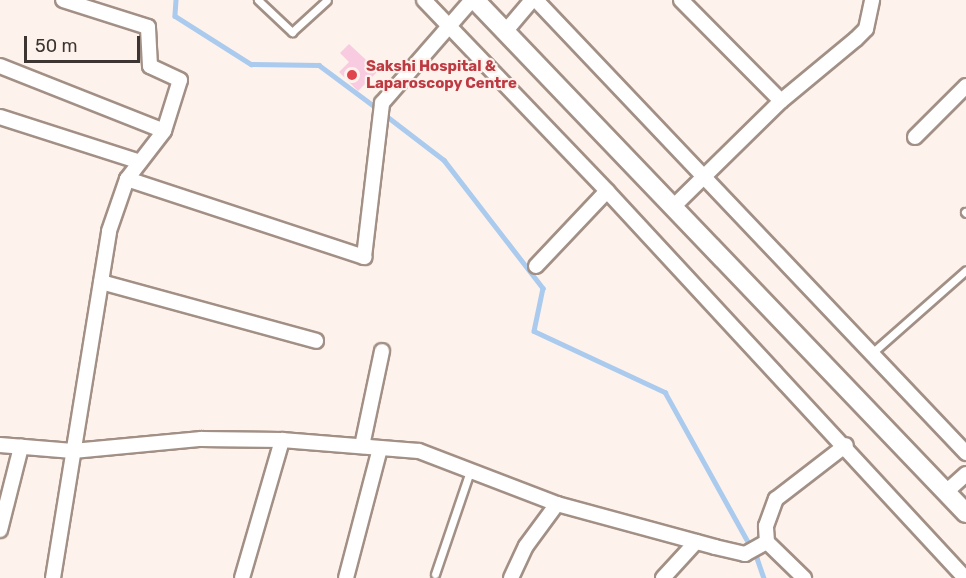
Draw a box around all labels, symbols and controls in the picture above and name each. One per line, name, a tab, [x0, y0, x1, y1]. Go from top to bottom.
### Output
scale bar	[27, 24, 142, 62]
text: 50 m	[35, 35, 78, 57]
place label: Sakshi Hospital & Laparoscopy Centre	[366, 57, 517, 92]
marker: Sakshi Hospital & Laparoscopy Centre	[343, 66, 361, 84]

